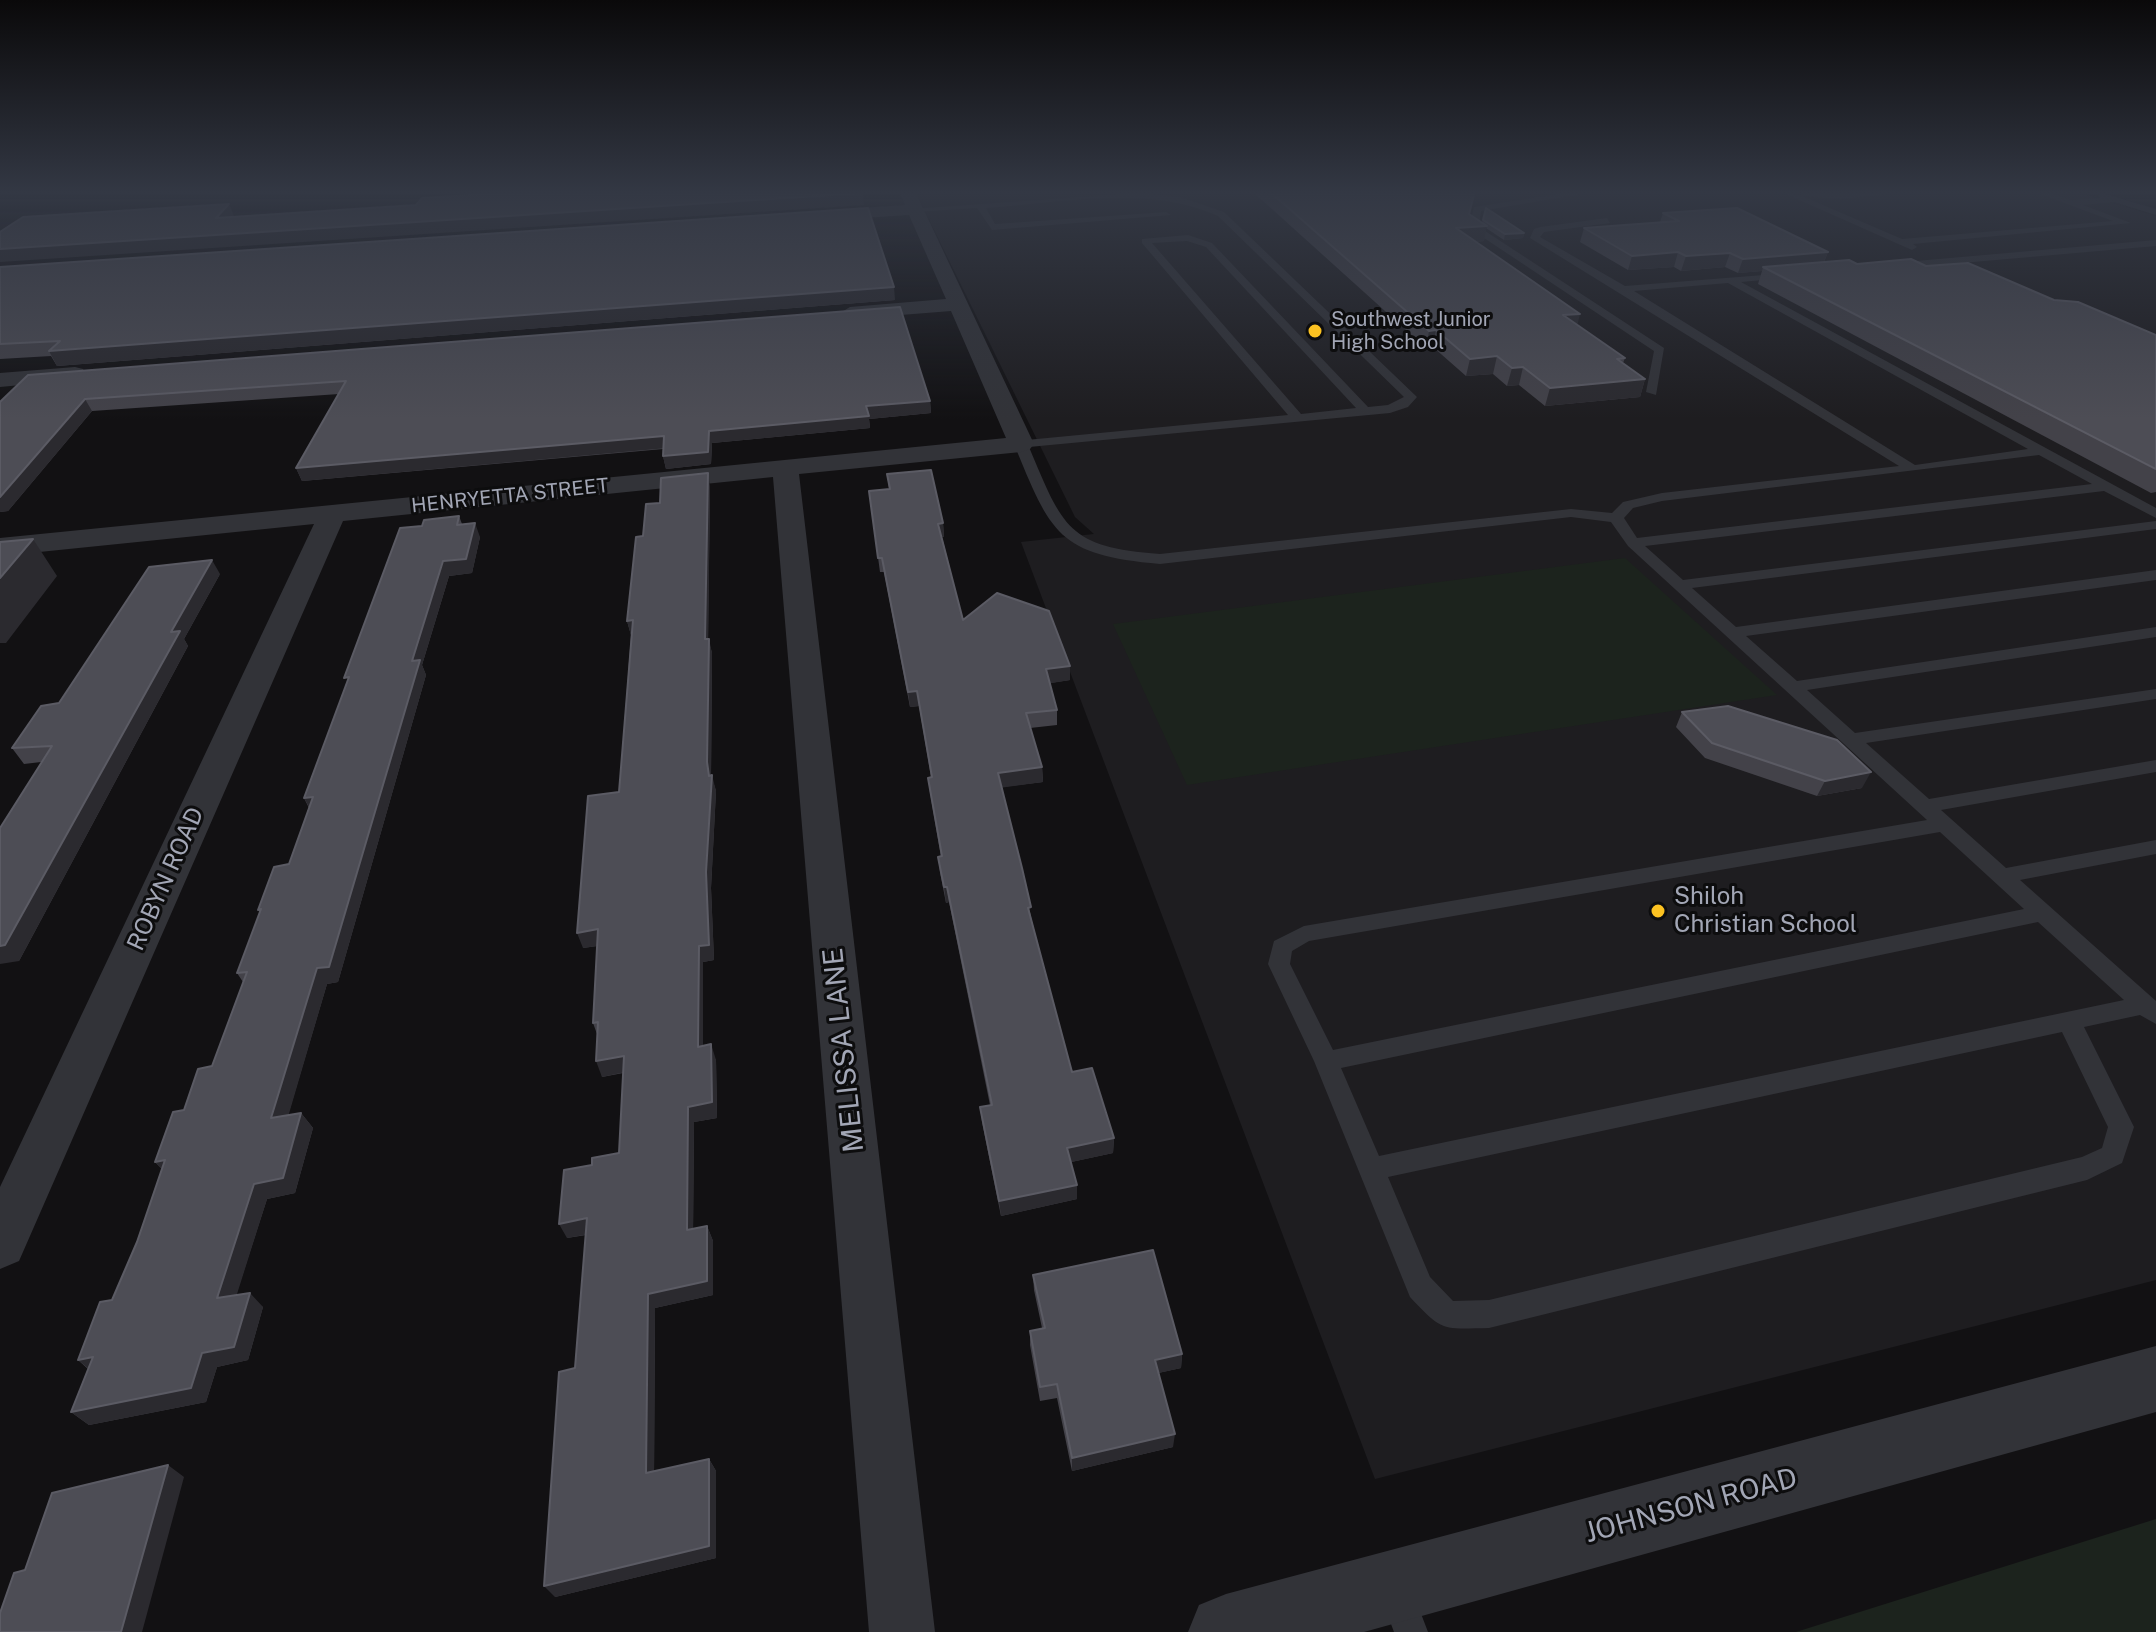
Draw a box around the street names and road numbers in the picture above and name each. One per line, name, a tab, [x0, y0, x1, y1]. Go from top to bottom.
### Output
street label: HENRYETTA STREET	[410, 474, 610, 518]
street label: ROBYN ROAD	[122, 803, 210, 955]
street label: MELISSA LANE	[817, 946, 871, 1154]
street label: JOHNSON ROAD	[1581, 1462, 1801, 1550]

